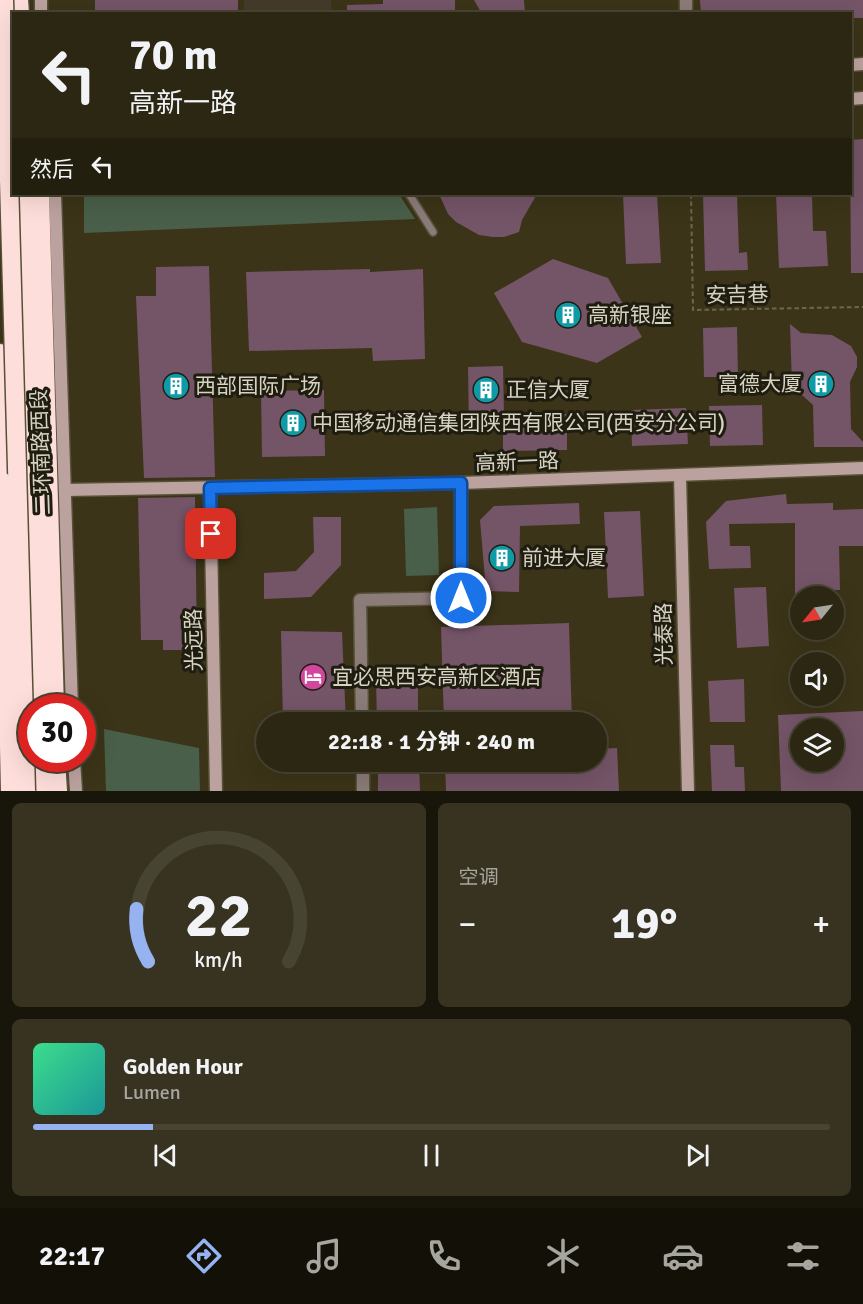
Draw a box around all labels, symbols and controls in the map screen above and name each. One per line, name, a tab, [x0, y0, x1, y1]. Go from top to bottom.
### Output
text: 70 m	[129, 30, 218, 81]
icon: left	[30, 36, 108, 114]
text: 高新一路	[129, 87, 237, 120]
icon: left	[86, 150, 119, 183]
text: 然后	[30, 156, 74, 183]
street label: 安吉巷	[705, 281, 769, 309]
building icon: 高新银座	[553, 300, 583, 330]
place label: 高新银座	[588, 302, 672, 328]
building icon: 富德大厦	[806, 369, 836, 399]
building icon: 西部国际广场	[161, 371, 191, 401]
place label: 富德大厦	[718, 371, 802, 397]
place label: 西部国际广场	[195, 373, 321, 399]
building icon: 正信大厦	[471, 375, 501, 405]
place label: 正信大厦	[506, 377, 590, 403]
street label: 二环南路西段	[26, 389, 56, 515]
building icon: 中国移动通信集团陕西有限公司(西安分公司)	[278, 408, 308, 438]
place label: 中国移动通信集团陕西有限公司(西安分公司)	[312, 410, 725, 436]
street label: 高新一路	[475, 448, 559, 476]
pin	[185, 508, 236, 559]
icon: arrive	[194, 517, 227, 550]
building icon: 前进大厦	[487, 543, 517, 573]
place label: 前进大厦	[522, 545, 606, 571]
position arrow	[429, 566, 493, 630]
north arrow	[790, 586, 844, 640]
map controls	[790, 586, 844, 772]
street label: 光泰路	[650, 602, 678, 666]
street label: 光远路	[180, 608, 208, 672]
button: sound	[790, 652, 844, 706]
hotel icon: 宜必思西安高新区酒店	[298, 662, 328, 692]
place label: 宜必思西安高新区酒店	[332, 664, 542, 690]
speed limit sign: 30	[18, 694, 96, 772]
button: layers	[790, 718, 844, 772]
text: 22:18 · 1 分钟 · 240 m	[328, 728, 535, 755]
text: 空调	[459, 865, 499, 890]
text: 22	[185, 877, 252, 954]
text: 19°	[611, 896, 678, 951]
text: −	[459, 904, 476, 945]
text: +	[812, 904, 830, 945]
text: km/h	[194, 947, 243, 973]
text: Golden Hour	[123, 1053, 243, 1080]
text: Lumen	[123, 1080, 181, 1105]
icon: previous	[149, 1139, 182, 1172]
icon: pause	[415, 1139, 448, 1172]
icon: next	[681, 1139, 714, 1172]
icon: directions	[183, 1235, 225, 1277]
icon: music	[303, 1235, 345, 1277]
icon: phone	[423, 1235, 465, 1277]
icon: climate	[542, 1235, 584, 1277]
icon: car	[662, 1235, 704, 1277]
icon: filters	[782, 1235, 824, 1277]
text: 22:17	[39, 1240, 105, 1273]

